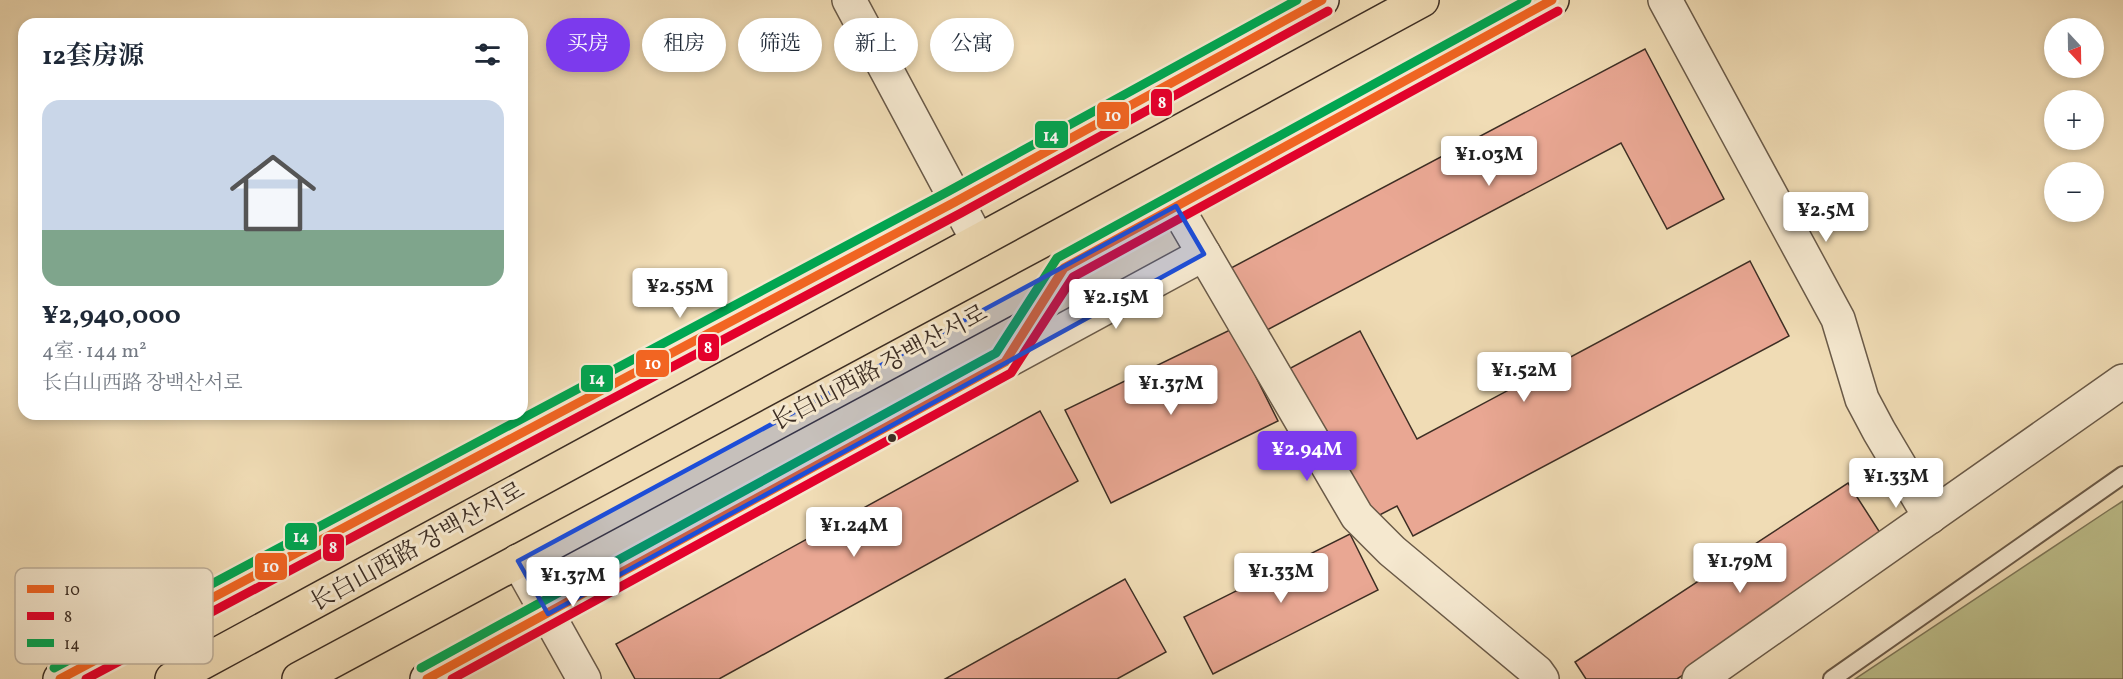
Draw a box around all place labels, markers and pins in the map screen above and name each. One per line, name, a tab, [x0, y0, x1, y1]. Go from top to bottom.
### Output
pin: ¥1.03M	[1440, 136, 1538, 187]
pin: ¥2.5M	[1784, 192, 1868, 243]
pin: ¥2.55M	[631, 268, 729, 319]
pin: ¥2.15M	[1067, 279, 1165, 330]
pin: ¥1.52M	[1475, 352, 1573, 403]
pin: ¥1.37M	[1122, 365, 1220, 416]
pin: ¥2.94M	[1258, 431, 1356, 482]
unlabelled marker	[886, 432, 898, 444]
pin: ¥1.33M	[1847, 458, 1945, 509]
pin: ¥1.24M	[805, 507, 903, 558]
pin: ¥1.79M	[1691, 543, 1789, 594]
pin: ¥1.33M	[1232, 553, 1330, 604]
pin: ¥1.37M	[524, 557, 622, 608]

